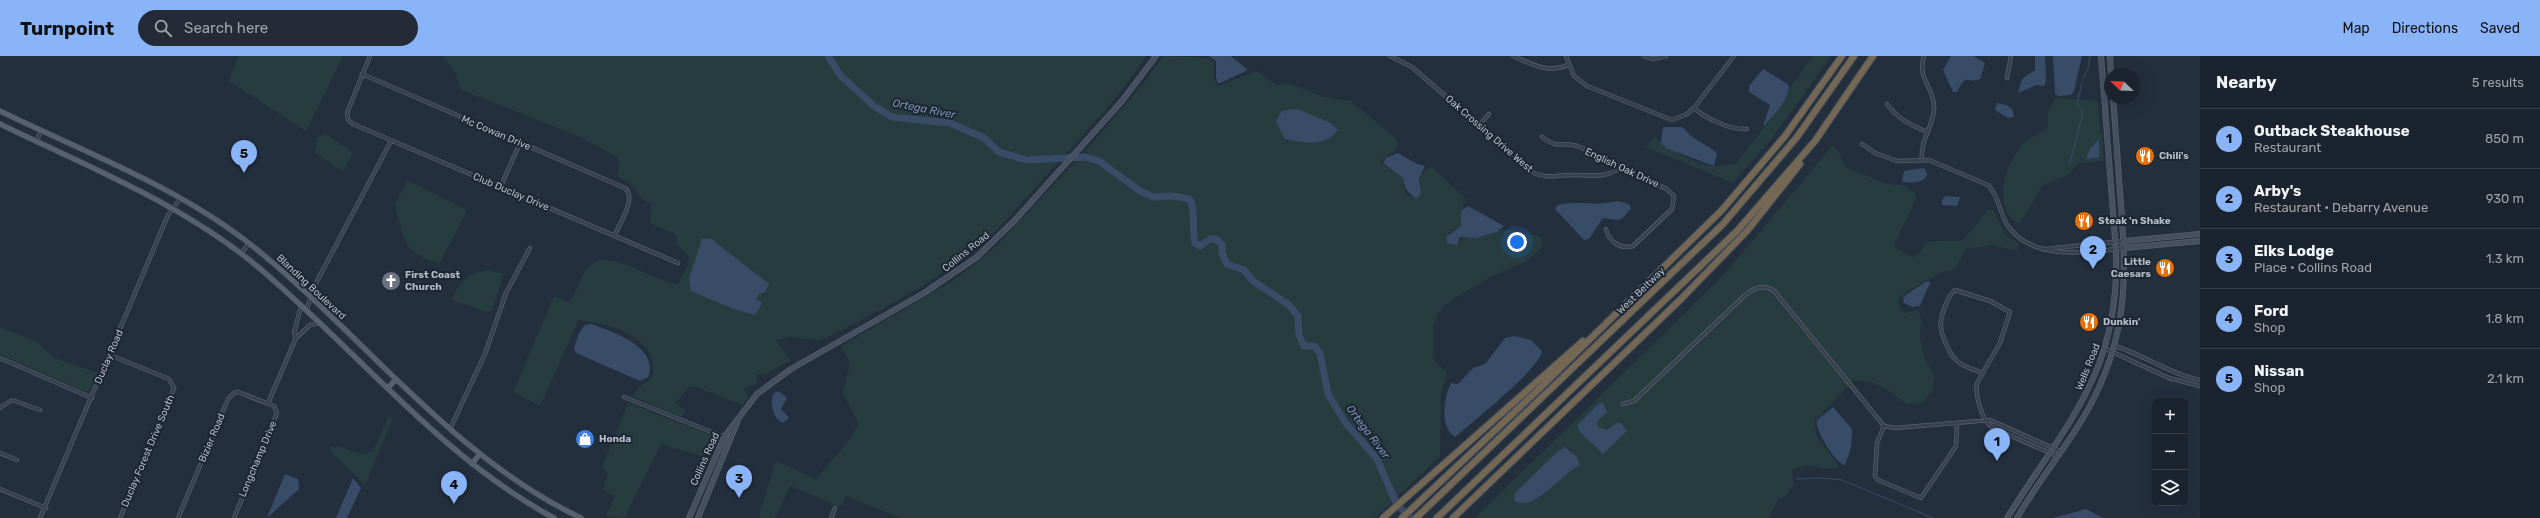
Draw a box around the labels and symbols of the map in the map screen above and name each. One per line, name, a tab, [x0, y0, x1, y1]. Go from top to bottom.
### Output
north arrow	[2104, 68, 2140, 104]
street label: Oak Crossing Drive West	[1443, 93, 1535, 175]
water label: Ortega River	[891, 97, 957, 122]
street label: Mc Cowan Drive	[460, 113, 533, 153]
pin: 5	[231, 140, 257, 173]
restaurant icon: Chili's	[2134, 145, 2156, 167]
street label: English Oak Drive	[1583, 146, 1661, 191]
place label: Chili's	[2159, 150, 2189, 162]
street label: Club Duclay Drive	[471, 171, 551, 214]
restaurant icon: Steak 'n Shake	[2073, 210, 2095, 232]
place label: Steak 'n Shake	[2098, 215, 2171, 227]
street label: Collins Road	[940, 229, 992, 275]
your location	[1507, 232, 1527, 252]
pin: 2	[2080, 236, 2106, 269]
street label: Blanding Boulevard	[274, 252, 348, 322]
place label: Little Caesars	[2111, 256, 2151, 280]
restaurant icon: Little Caesars	[2154, 257, 2176, 279]
street label: West Beltway	[1614, 265, 1668, 317]
place label: First Coast Church	[405, 269, 460, 293]
church icon: First Coast Church	[380, 270, 402, 292]
restaurant icon: Dunkin'	[2078, 311, 2100, 333]
place label: Dunkin'	[2103, 316, 2141, 328]
street label: Duclay Road	[92, 328, 126, 386]
street label: Wells Road	[2073, 342, 2103, 392]
street label: Duclay Forest Drive South	[119, 393, 177, 509]
water label: Ortega River	[1344, 403, 1393, 462]
street label: Bizier Road	[196, 412, 228, 464]
street label: Longchamp Drive	[236, 419, 280, 499]
shop icon: Honda	[574, 428, 596, 450]
pin: 1	[1984, 428, 2010, 461]
street label: Collins Road	[688, 430, 722, 487]
place label: Honda	[599, 433, 631, 445]
pin: 3	[726, 465, 752, 498]
pin: 4	[441, 471, 467, 504]

